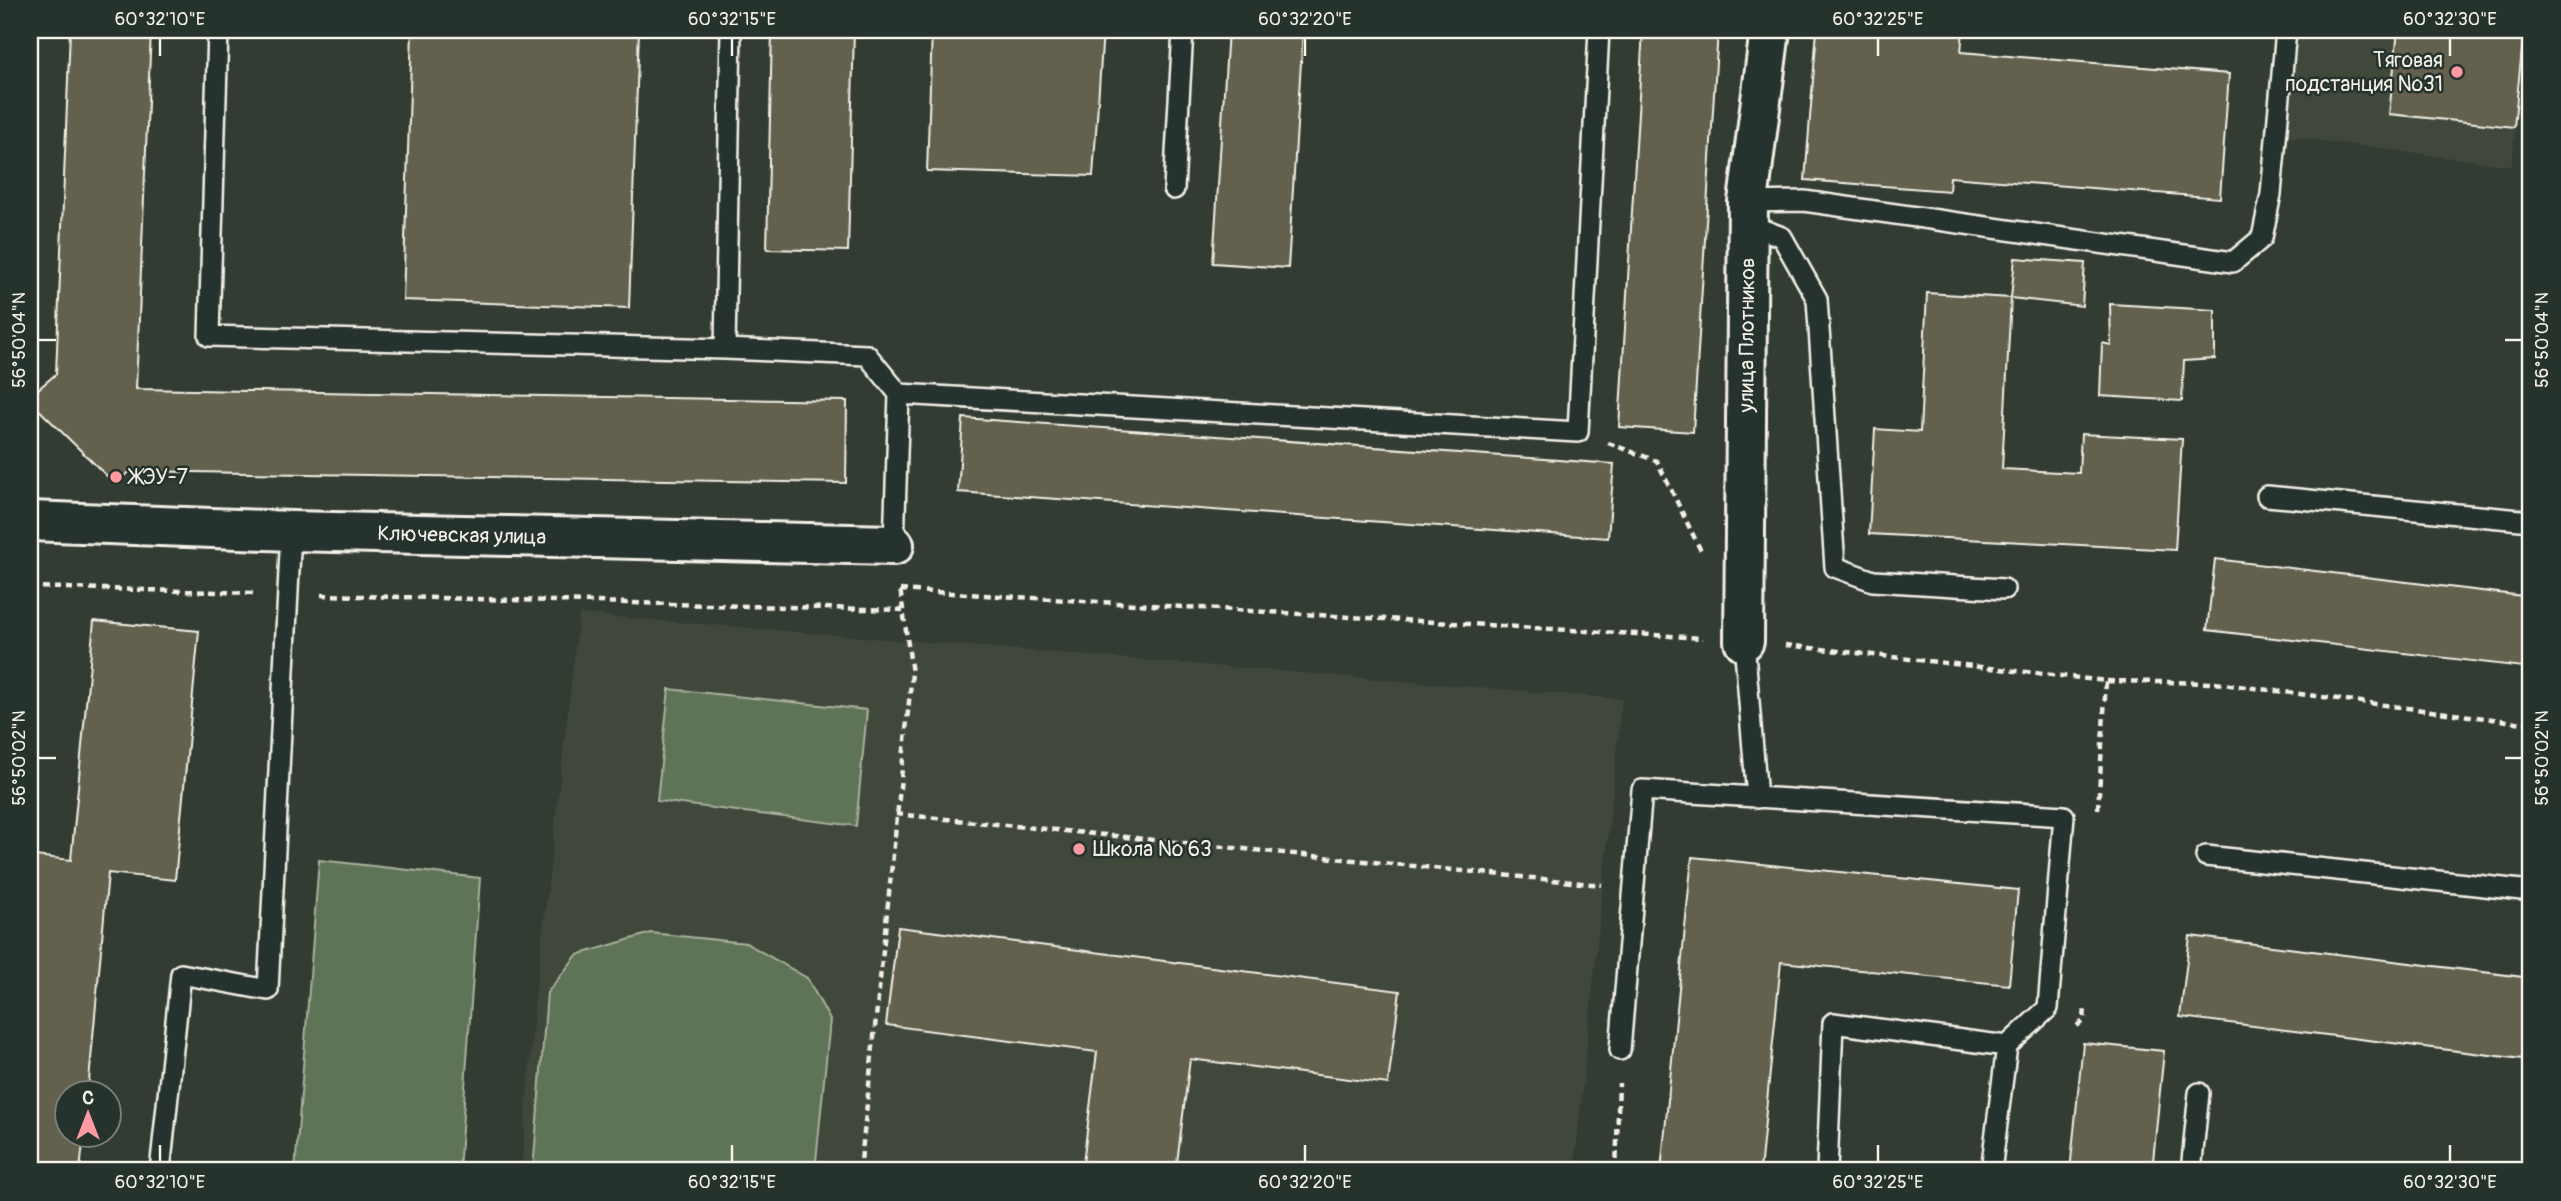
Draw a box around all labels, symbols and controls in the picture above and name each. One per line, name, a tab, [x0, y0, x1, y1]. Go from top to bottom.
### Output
text: 60°32'10"E	[115, 8, 205, 31]
text: 60°32'15"E	[688, 8, 776, 31]
text: 60°32'20"E	[1258, 8, 1352, 31]
text: 60°32'25"E	[1833, 8, 1923, 31]
text: 60°32'30"E	[2403, 8, 2497, 31]
place label: Тяговая подстанция №31	[2285, 47, 2443, 98]
marker: Тяговая подстанция №31	[2449, 64, 2465, 80]
street label: улица Плотников	[1733, 258, 1761, 413]
text: 56°50'04"N	[8, 292, 31, 388]
text: 56°50'04"N	[2531, 292, 2554, 388]
place label: ЖЭУ-7	[127, 464, 188, 491]
marker: ЖЭУ-7	[108, 469, 124, 485]
street label: Ключевская улица	[377, 520, 546, 551]
text: 56°50'02"N	[8, 710, 31, 806]
text: 56°50'02"N	[2531, 710, 2554, 806]
place label: Школа № 63	[1093, 836, 1212, 863]
marker: Школа № 63	[1071, 841, 1087, 857]
north arrow	[52, 1078, 122, 1148]
text: С	[82, 1086, 94, 1110]
text: 60°32'10"E	[115, 1171, 205, 1194]
text: 60°32'15"E	[688, 1171, 776, 1194]
text: 60°32'20"E	[1258, 1171, 1352, 1194]
text: 60°32'25"E	[1833, 1171, 1923, 1194]
text: 60°32'30"E	[2403, 1171, 2497, 1194]

